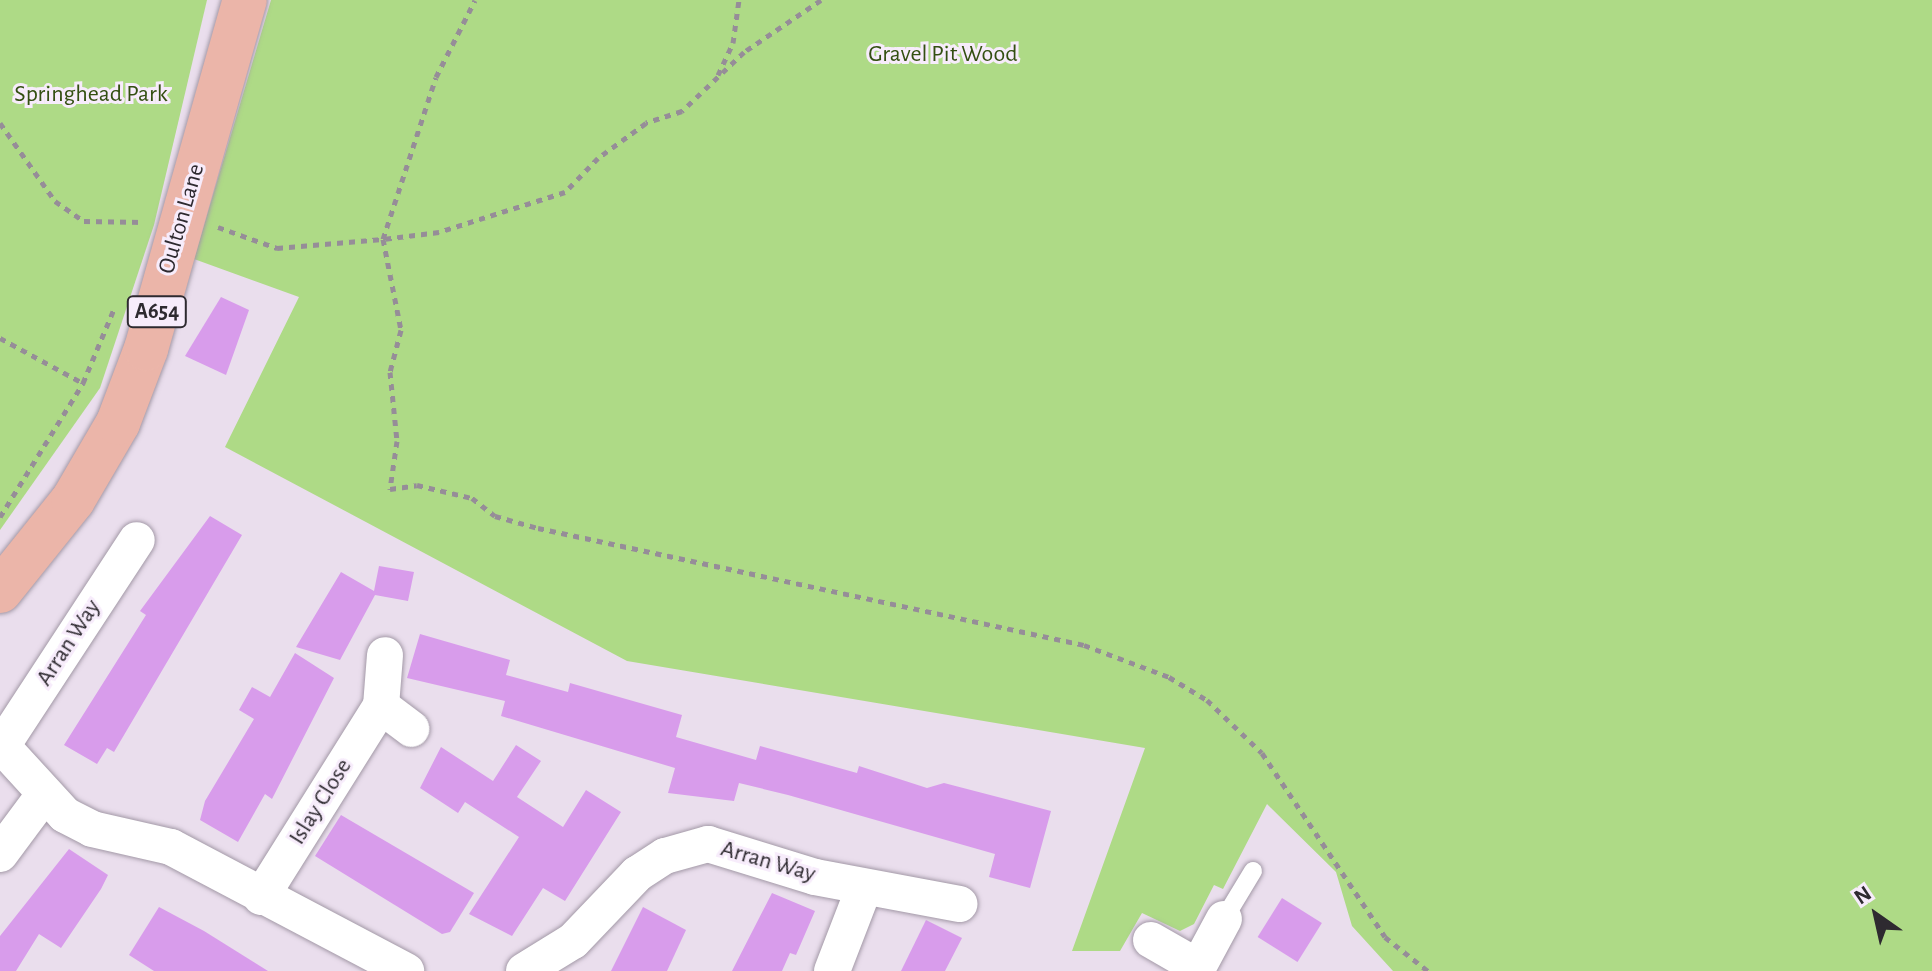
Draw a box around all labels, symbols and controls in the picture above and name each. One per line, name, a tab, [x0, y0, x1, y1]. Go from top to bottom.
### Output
park label: Gravel Pit Wood	[868, 41, 1018, 69]
park label: Springhead Park	[14, 81, 168, 109]
street label: Oulton Lane	[153, 161, 211, 277]
road number: A654	[125, 294, 189, 330]
street label: Arran Way	[30, 594, 108, 692]
street label: Islay Close	[283, 754, 359, 850]
street label: Arran Way	[717, 835, 819, 889]
north arrow	[1836, 875, 1916, 955]
text: N	[1850, 882, 1875, 909]

